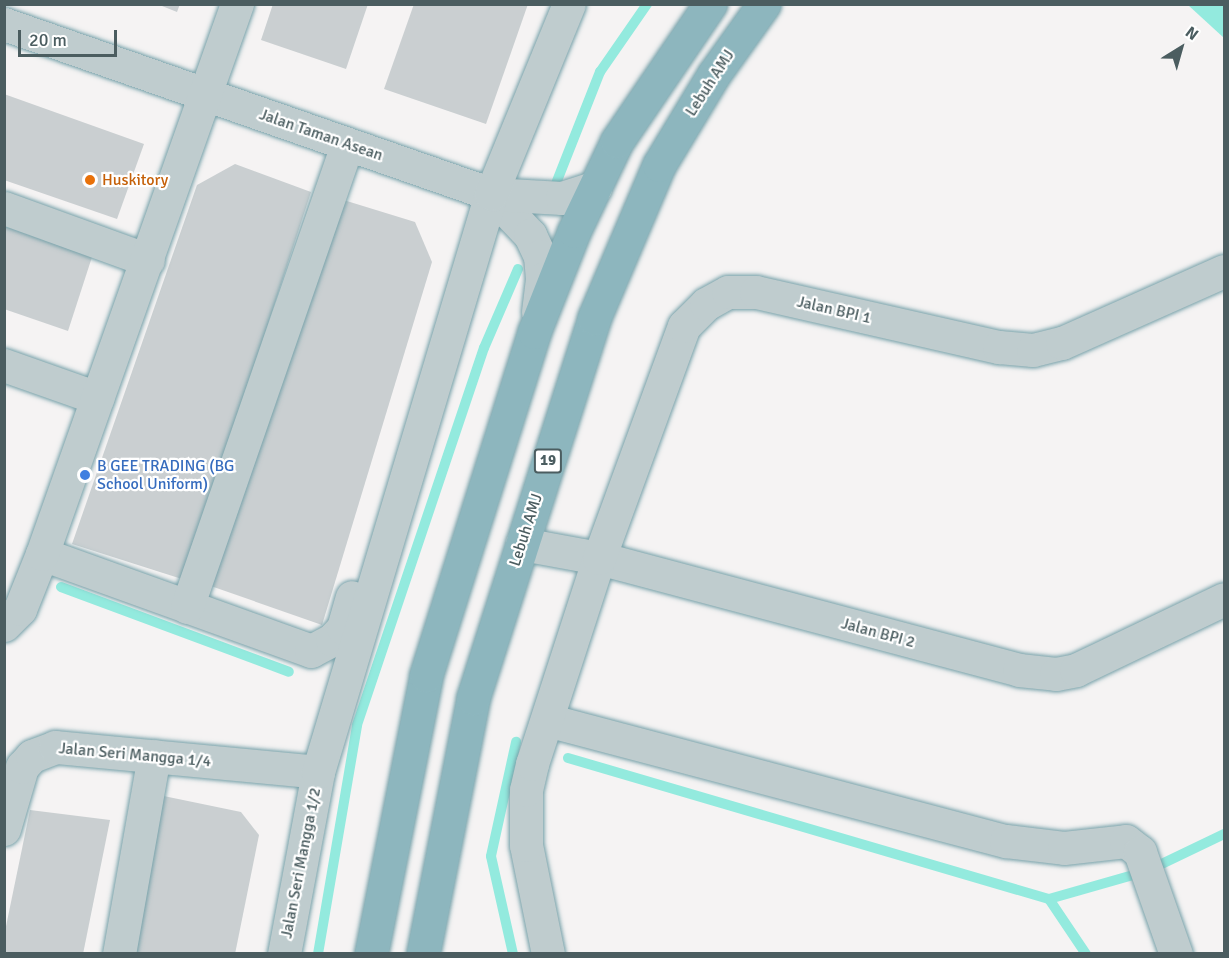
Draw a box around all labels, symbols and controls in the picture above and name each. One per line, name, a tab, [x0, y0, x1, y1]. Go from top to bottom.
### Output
scale bar	[21, 18, 120, 56]
north arrow	[1151, 18, 1211, 78]
text: N	[1181, 22, 1202, 45]
text: 20 m	[29, 29, 67, 51]
street label: Lebuh AMJ	[681, 46, 739, 120]
street label: Jalan Taman Asean	[257, 105, 385, 165]
place label: Huskitory	[102, 170, 168, 190]
marker: Huskitory	[83, 173, 97, 187]
street label: Jalan BPI 1	[795, 292, 873, 328]
road number: 19	[533, 449, 563, 473]
place label: B GEE TRADING (BG School Uniform)	[97, 456, 234, 494]
marker: B GEE TRADING (BG School Uniform)	[78, 468, 92, 482]
street label: Lebuh AMJ	[505, 491, 547, 569]
street label: Jalan BPI 2	[839, 614, 917, 652]
street label: Jalan Seri Mangga 1/4	[58, 739, 212, 771]
street label: Jalan Seri Mangga 1/2	[277, 786, 325, 940]

